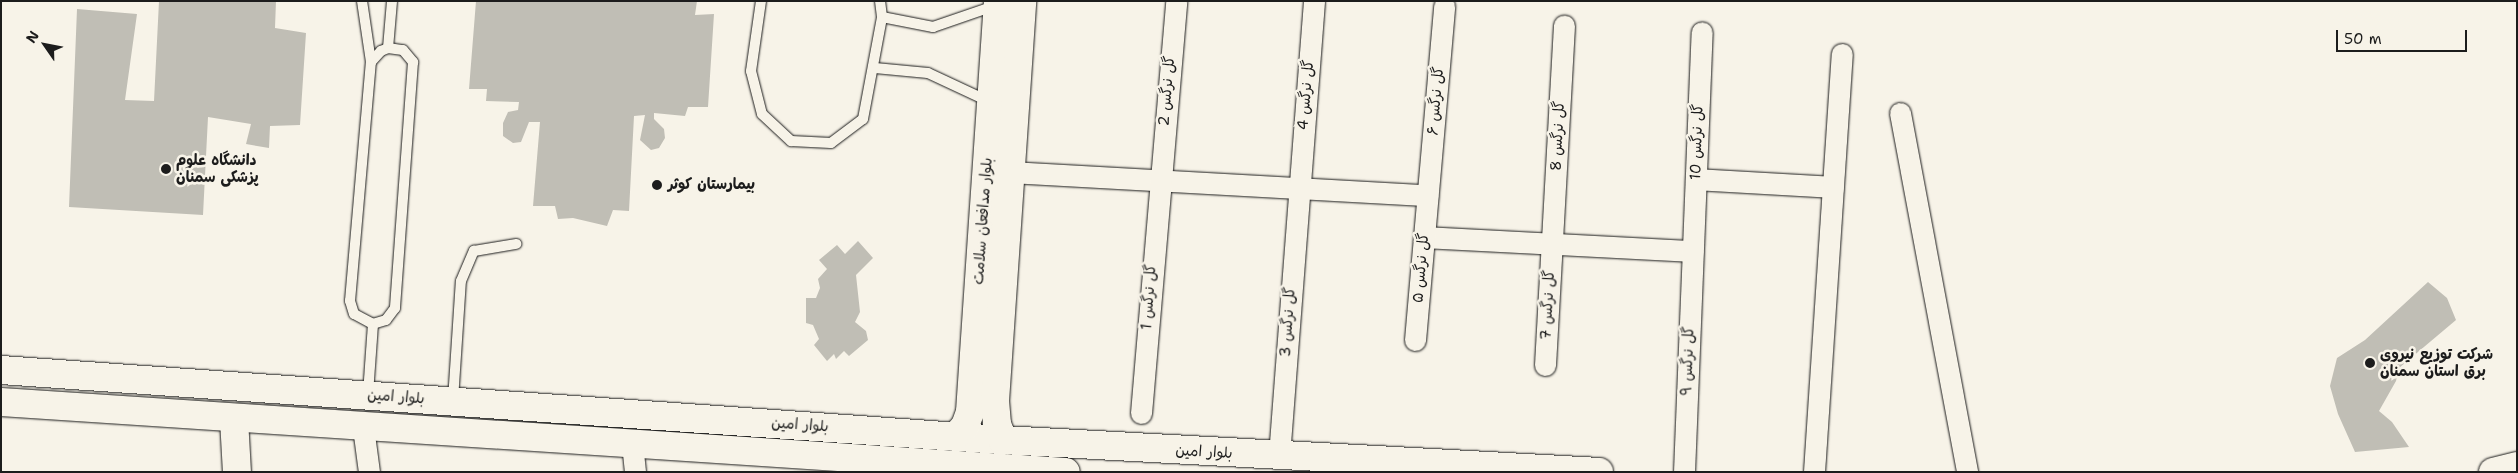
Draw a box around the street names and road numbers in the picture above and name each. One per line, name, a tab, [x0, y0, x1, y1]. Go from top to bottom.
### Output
street label: گل نرگس 2	[1155, 55, 1179, 127]
street label: گل نرگس 4	[1294, 59, 1318, 131]
street label: گل نرگس ۶	[1424, 66, 1448, 136]
street label: گل نرگس 8	[1547, 100, 1569, 172]
street label: گل نرگس 10	[1687, 104, 1707, 180]
street label: بلوار مدافعان سلامت	[970, 157, 996, 285]
street label: گل نرگس ۵	[1409, 232, 1433, 304]
street label: گل نرگس 1	[1138, 263, 1160, 331]
street label: گل نرگس 7	[1537, 269, 1559, 341]
street label: گل نرگس 3	[1277, 286, 1299, 358]
street label: گل نرگس ۹	[1678, 326, 1698, 396]
street label: بلوار امین	[367, 386, 425, 408]
street label: بلوار امین	[771, 414, 829, 436]
street label: بلوار امین	[1175, 442, 1233, 462]

